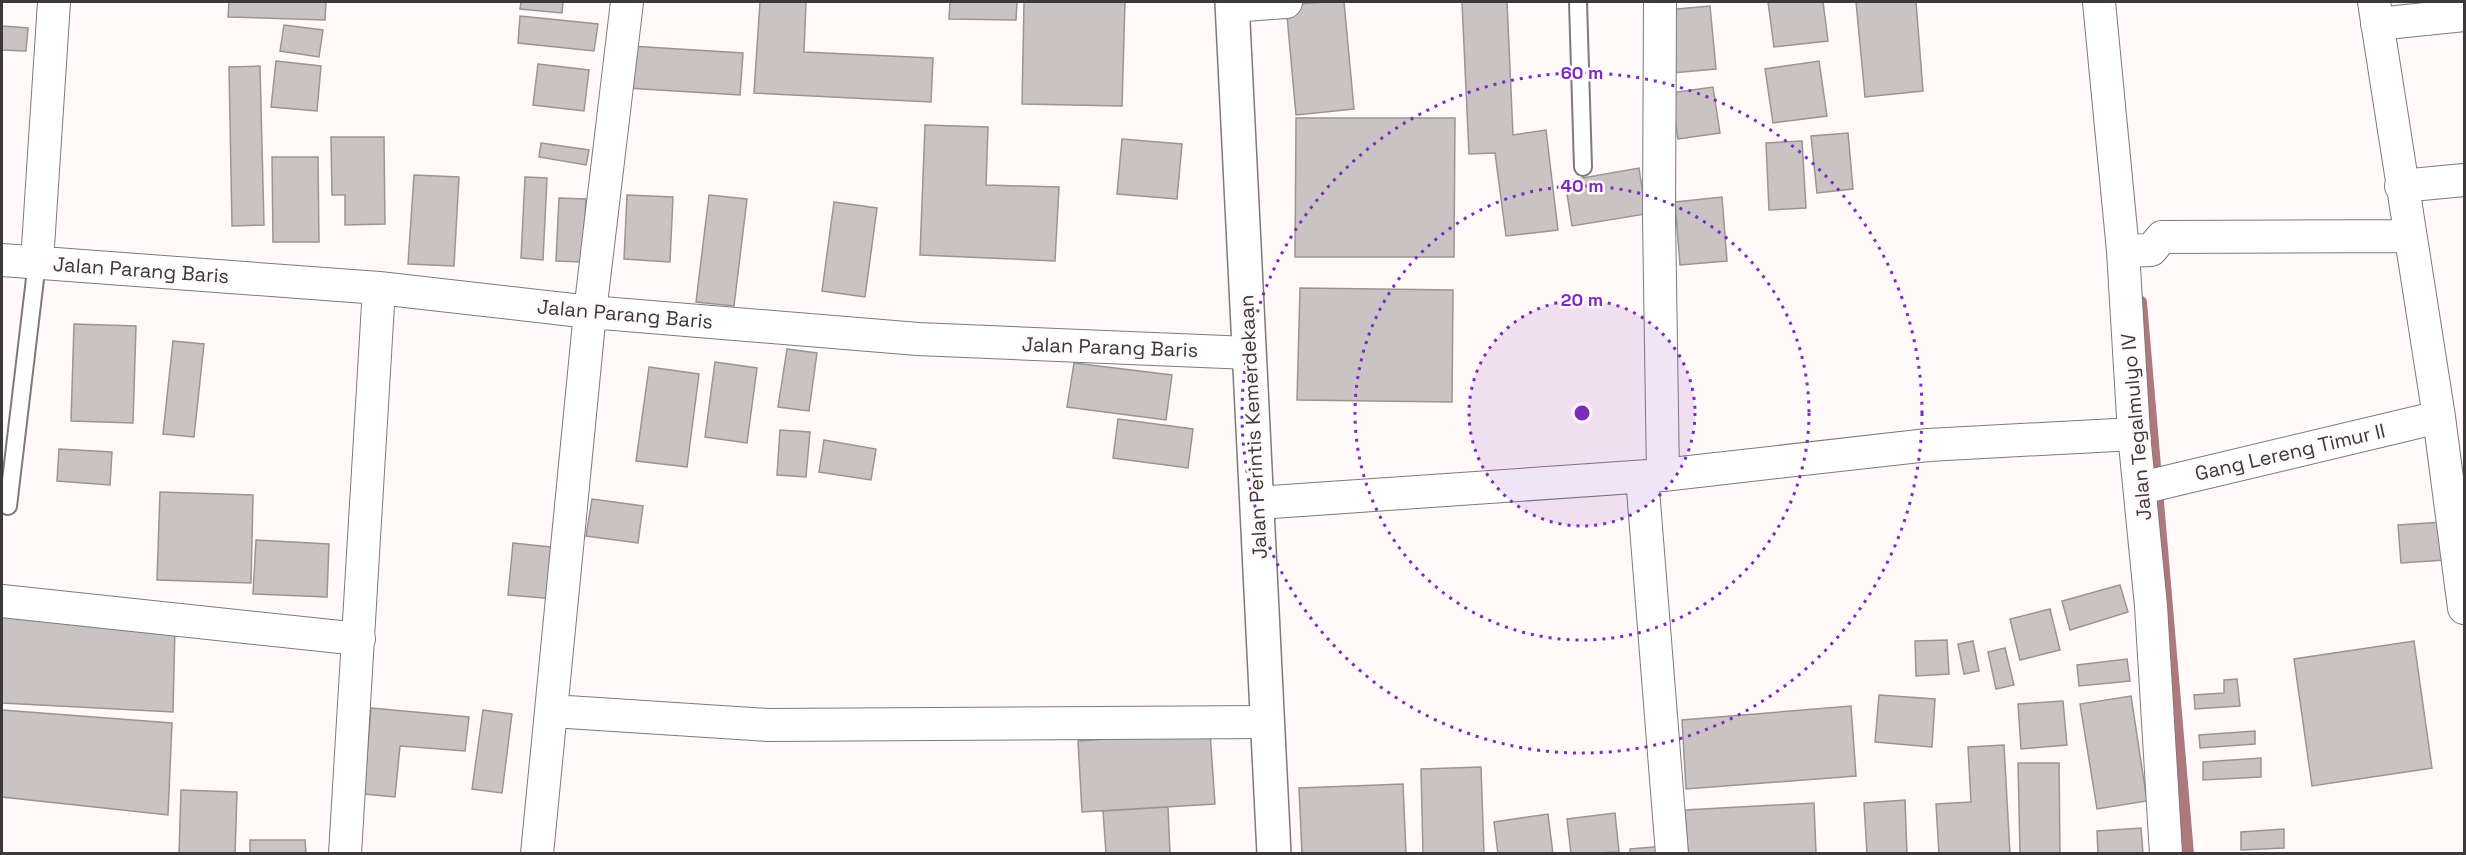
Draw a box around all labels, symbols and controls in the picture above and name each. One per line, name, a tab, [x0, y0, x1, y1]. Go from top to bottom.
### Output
text: 60 m	[1561, 61, 1603, 84]
text: 40 m	[1560, 174, 1604, 197]
street label: Jalan Parang Baris	[52, 251, 230, 289]
text: 20 m	[1561, 288, 1603, 311]
street label: Jalan Parang Baris	[536, 293, 714, 335]
street label: Jalan Perintis Kemerdekaan	[1233, 294, 1273, 560]
street label: Jalan Parang Baris	[1021, 331, 1199, 363]
street label: Jalan Tegalmulyo IV	[2115, 332, 2157, 522]
centre of rings	[1572, 403, 1592, 423]
street label: Gang Lereng Timur II	[2192, 417, 2388, 487]

